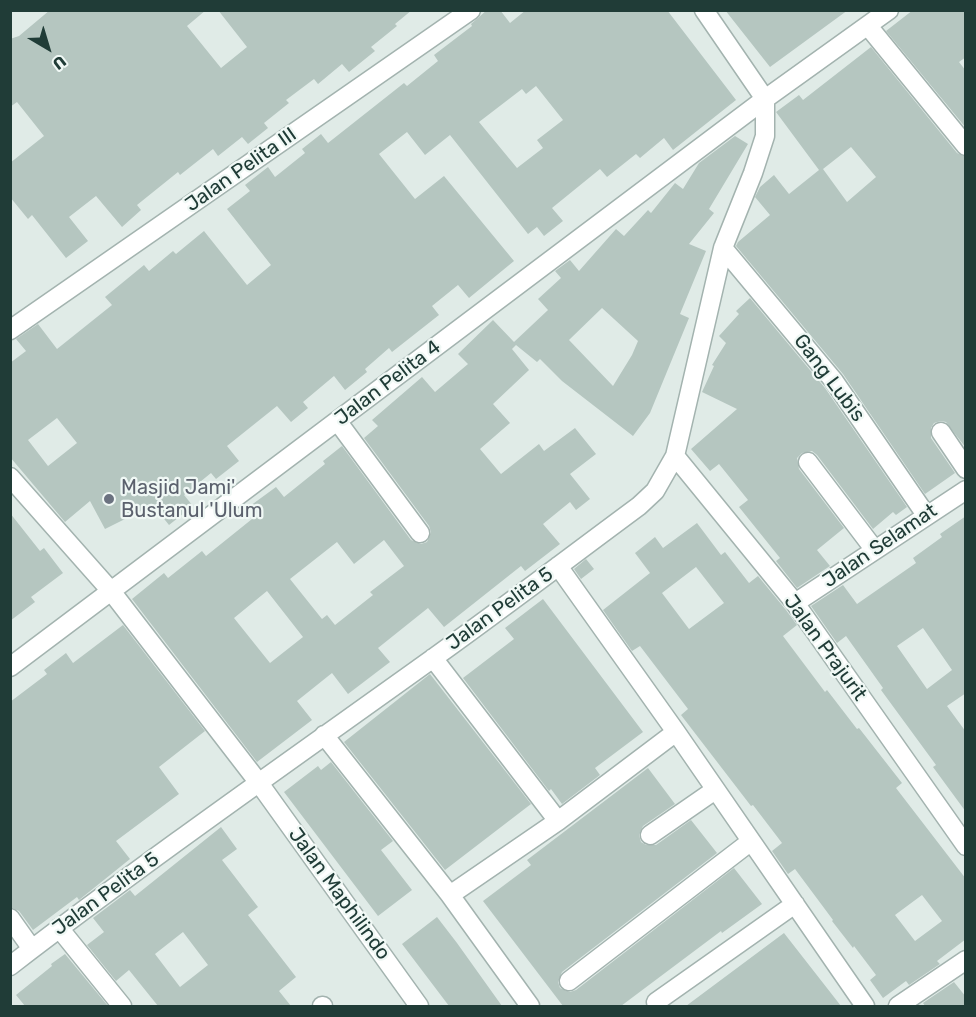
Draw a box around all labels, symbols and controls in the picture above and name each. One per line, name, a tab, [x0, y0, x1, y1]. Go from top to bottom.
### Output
north arrow	[18, 18, 78, 78]
text: U	[49, 52, 70, 74]
street label: Jalan Pelita III	[181, 123, 301, 217]
street label: Gang Lubis	[788, 329, 870, 427]
street label: Jalan Pelita 4	[330, 335, 446, 431]
place label: Masjid Jami' Bustanul 'Ulum	[121, 476, 262, 523]
marker: Masjid Jami' Bustanul 'Ulum	[102, 492, 116, 506]
street label: Jalan Selamat	[818, 499, 942, 593]
street label: Jalan Pelita 5	[442, 562, 558, 656]
street label: Jalan Prajurit	[778, 590, 872, 706]
street label: Jalan Maphilindo	[283, 823, 395, 965]
street label: Jalan Pelita 5	[48, 847, 164, 941]

